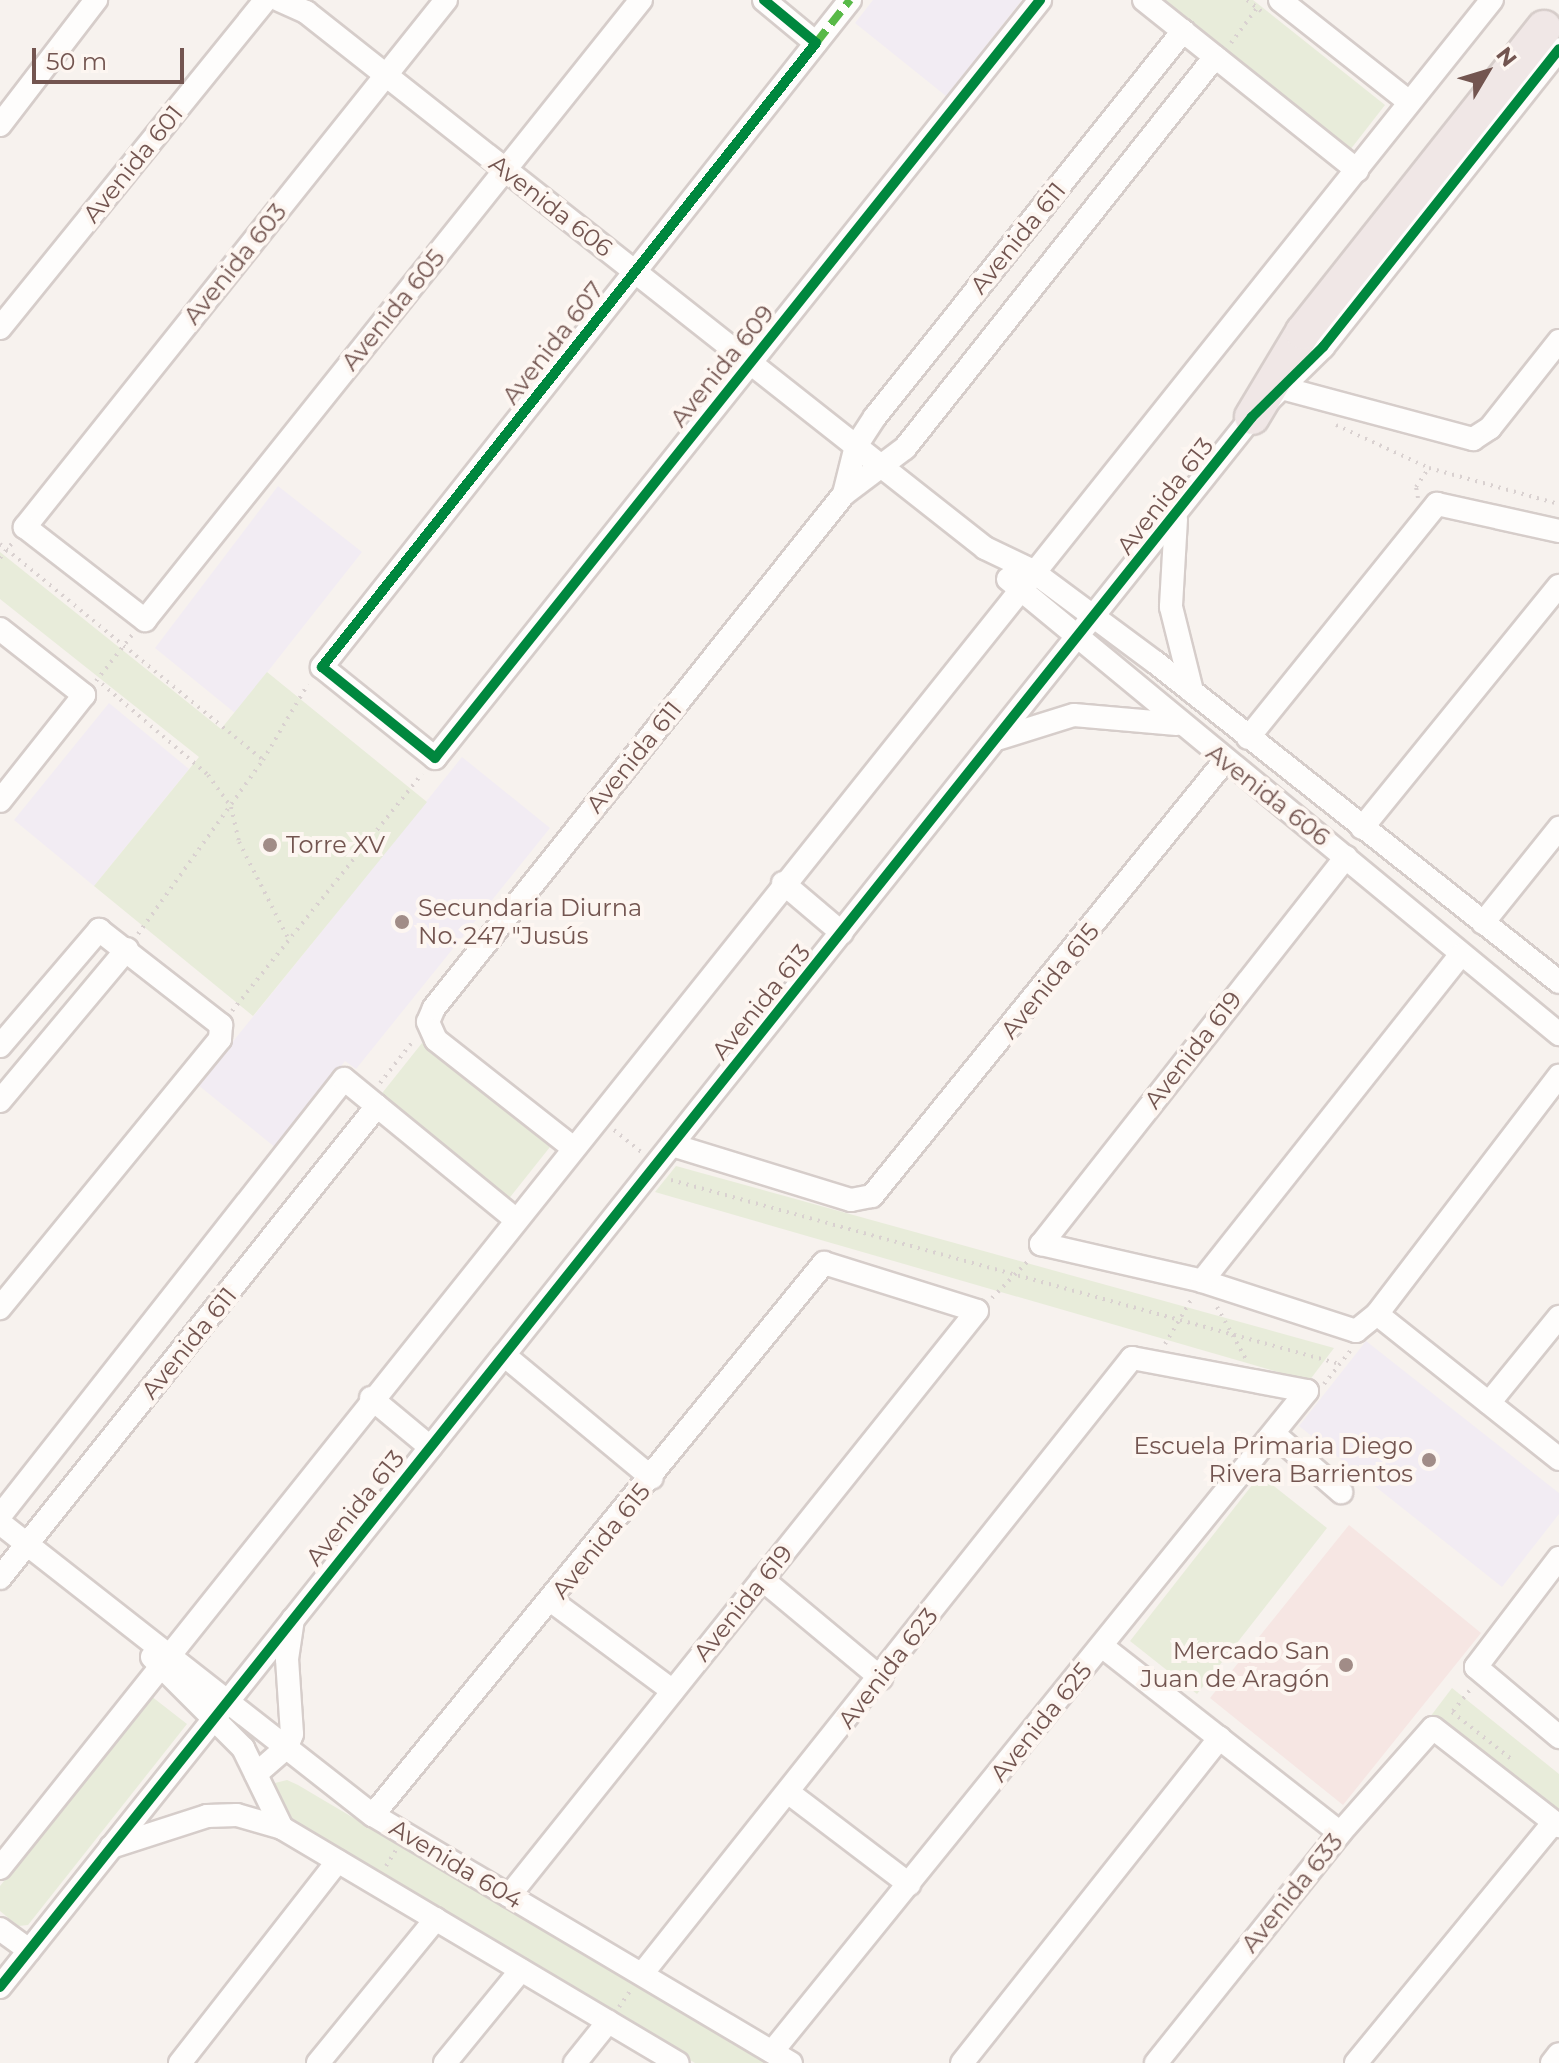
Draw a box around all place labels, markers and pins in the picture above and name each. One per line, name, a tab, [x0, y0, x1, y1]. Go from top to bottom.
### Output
place label: Torre XV	[286, 831, 385, 859]
marker: Torre XV	[261, 836, 279, 854]
place label: Secundaria Diurna No. 247 "Jusús	[418, 894, 642, 950]
marker: Secundaria Diurna No. 247 "Jusús	[393, 913, 411, 931]
place label: Escuela Primaria Diego Rivera Barrientos	[1134, 1432, 1413, 1488]
marker: Escuela Primaria Diego Rivera Barrientos	[1420, 1451, 1438, 1469]
place label: Mercado San Juan de Aragón	[1140, 1637, 1330, 1693]
marker: Mercado San Juan de Aragón	[1337, 1656, 1355, 1674]

